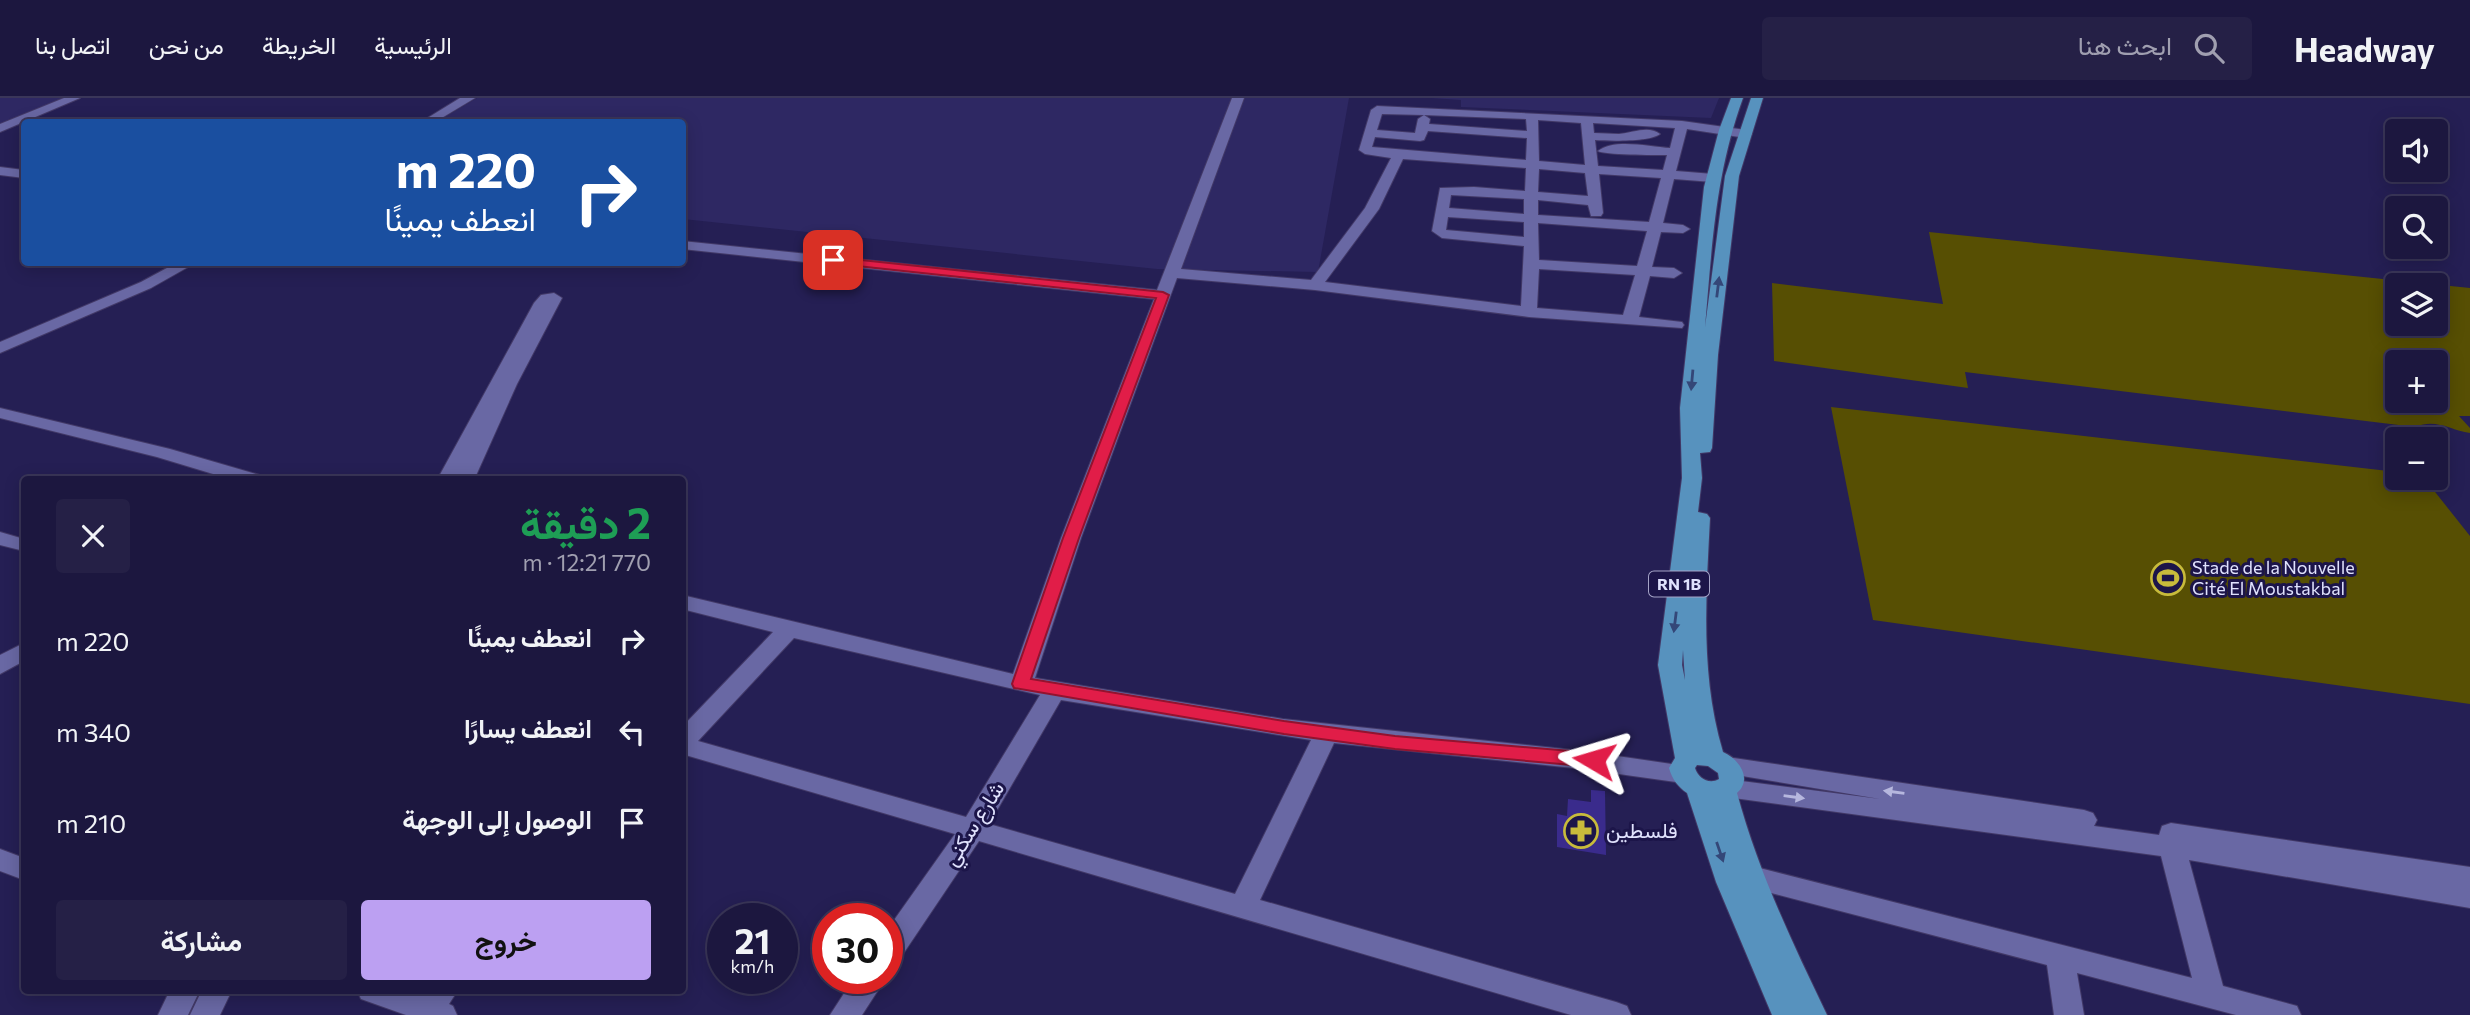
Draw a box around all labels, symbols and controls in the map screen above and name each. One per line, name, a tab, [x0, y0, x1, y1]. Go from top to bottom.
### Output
search box	[1762, 17, 2252, 80]
text: Headway	[2294, 28, 2435, 69]
text: ابحث هنا	[2078, 29, 2172, 60]
icon: search	[2190, 29, 2228, 67]
text: اتصل بنا	[35, 30, 111, 59]
text: من نحن	[149, 30, 224, 59]
text: الخريطة	[262, 30, 336, 59]
text: الرئيسية	[374, 30, 452, 59]
map controls	[2385, 119, 2448, 490]
button: sound	[2385, 119, 2448, 182]
text: 220 m	[396, 138, 536, 198]
icon: right	[560, 147, 651, 238]
button: search	[2385, 196, 2448, 259]
text: انعطف يمينًا	[385, 198, 536, 238]
pin	[803, 230, 863, 290]
icon: arrive	[814, 241, 852, 279]
button: layers	[2385, 273, 2448, 336]
one-way arrow	[1713, 276, 1724, 298]
button: +	[2385, 350, 2448, 413]
one-way arrow	[1686, 370, 1697, 392]
button: −	[2385, 427, 2448, 490]
text: 2 دقيقة	[520, 496, 651, 548]
button: close	[56, 499, 130, 573]
text: 770 m · 12:21	[522, 548, 651, 576]
place label: Stade de la Nouvelle Cité El Moustakbal	[2192, 556, 2355, 599]
sports icon: Stade de la Nouvelle Cité El Moustakbal	[2149, 559, 2187, 597]
road number: RN 1B	[1649, 572, 1709, 597]
one-way arrow	[1669, 611, 1680, 633]
text: انعطف يمينًا	[467, 621, 592, 652]
icon: right	[613, 622, 651, 660]
text: 220 m	[56, 625, 129, 656]
text: انعطف يسارًا	[464, 712, 592, 743]
icon: left	[613, 713, 651, 751]
text: 340 m	[56, 716, 131, 747]
position arrow	[1557, 723, 1631, 797]
street label: شارع سكني	[937, 777, 1013, 873]
one-way arrow	[1883, 786, 1905, 797]
one-way arrow	[1783, 792, 1805, 803]
text: الوصول إلى الوجهة	[402, 803, 592, 834]
icon: arrive	[613, 804, 651, 842]
text: 210 m	[56, 807, 126, 838]
pharmacy icon: فلسطين	[1562, 812, 1600, 850]
place label: فلسطين	[1606, 817, 1678, 843]
one-way arrow	[1715, 842, 1726, 863]
button: مشاركة	[56, 900, 347, 980]
button: خروج	[361, 900, 651, 980]
speed limit sign: 30	[812, 903, 903, 994]
text: 21	[735, 918, 770, 961]
text: km/h	[731, 955, 774, 977]

